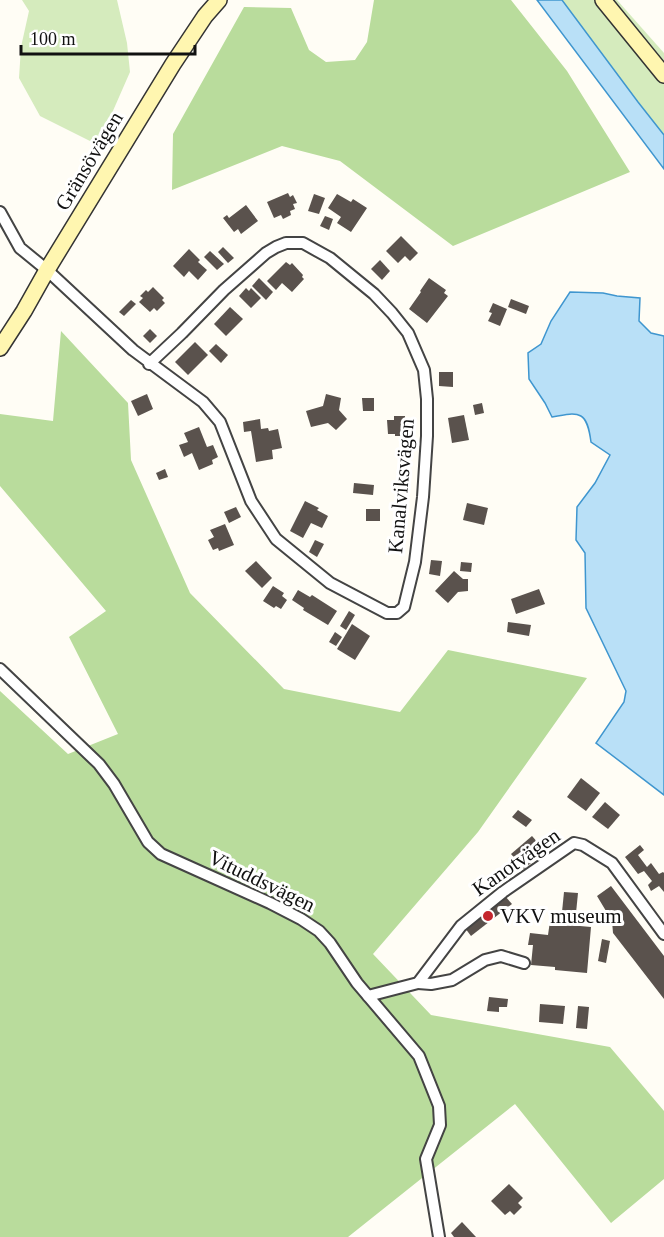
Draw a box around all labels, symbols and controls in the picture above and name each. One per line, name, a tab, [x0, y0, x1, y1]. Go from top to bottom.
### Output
scale bar	[21, 18, 195, 56]
text: 100 m	[30, 29, 76, 49]
street label: Gränsövägen	[50, 107, 128, 215]
street label: Kanalviksvägen	[383, 417, 419, 554]
street label: Kanotvägen	[468, 823, 565, 901]
street label: Vituddsvägen	[205, 845, 320, 917]
place label: VKV museum	[500, 904, 622, 928]
marker: VKV museum	[481, 909, 495, 923]

